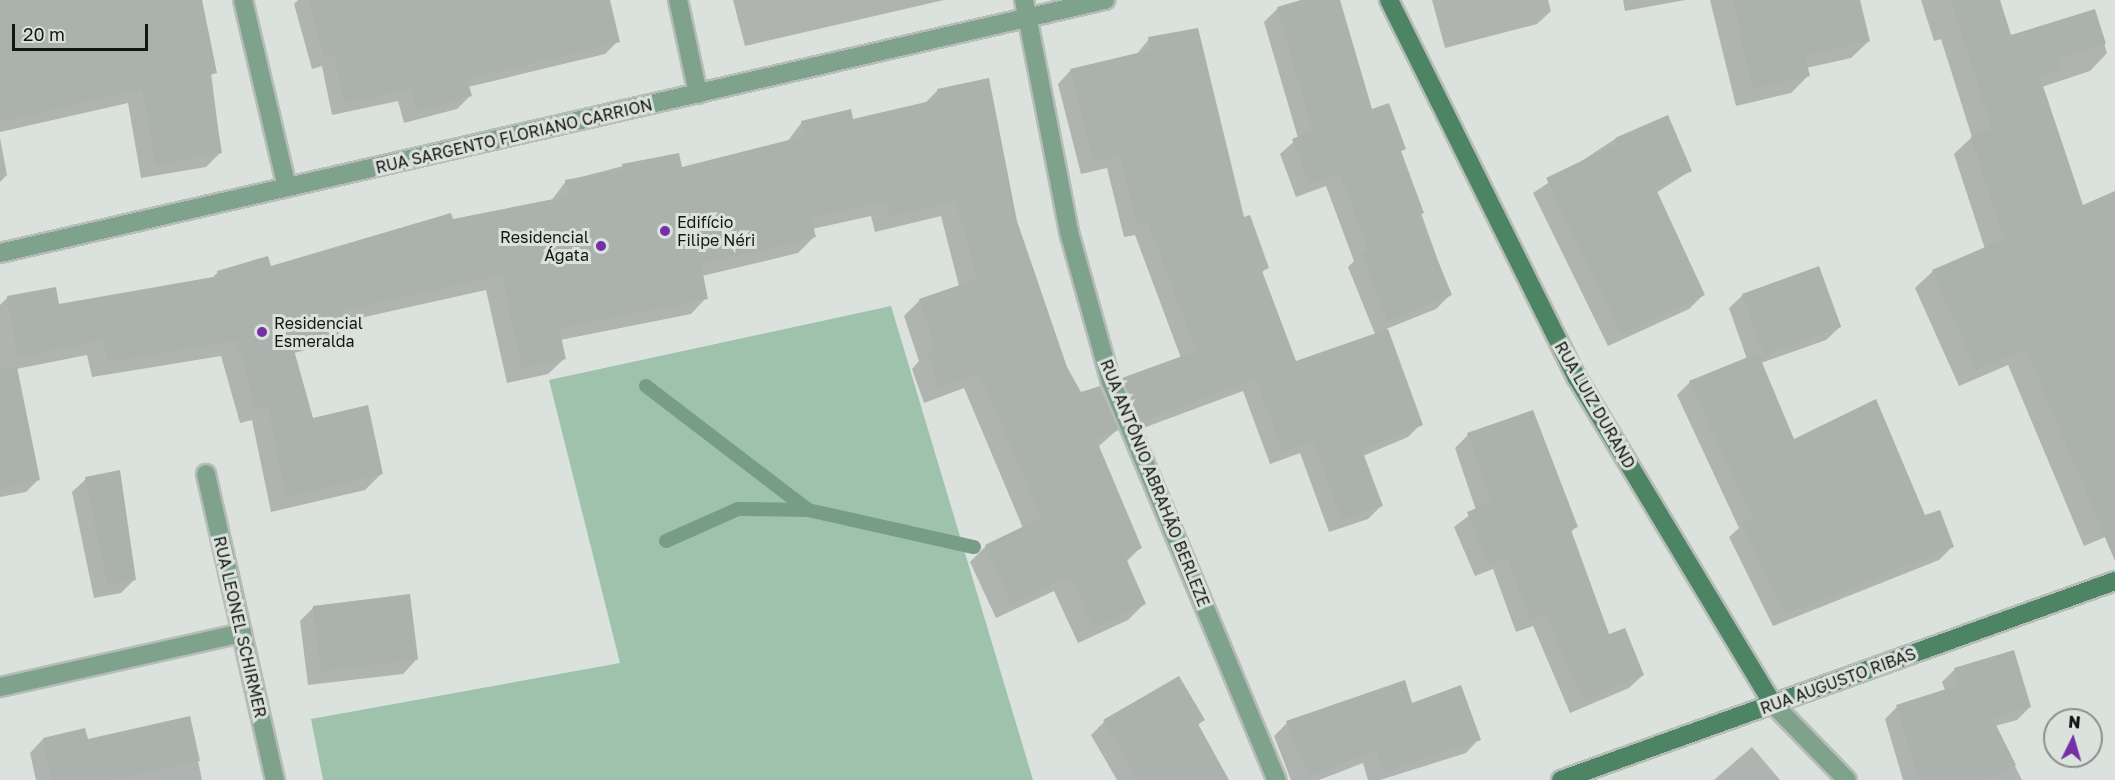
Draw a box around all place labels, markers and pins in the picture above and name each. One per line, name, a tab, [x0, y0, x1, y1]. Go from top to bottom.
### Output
place label: Edifício Filipe Néri	[677, 212, 755, 250]
marker: Edifício Filipe Néri	[658, 224, 672, 238]
place label: Residencial Ágata	[500, 227, 589, 265]
marker: Residencial Ágata	[594, 239, 608, 253]
place label: Residencial Esmeralda	[274, 313, 363, 351]
marker: Residencial Esmeralda	[255, 325, 269, 339]

